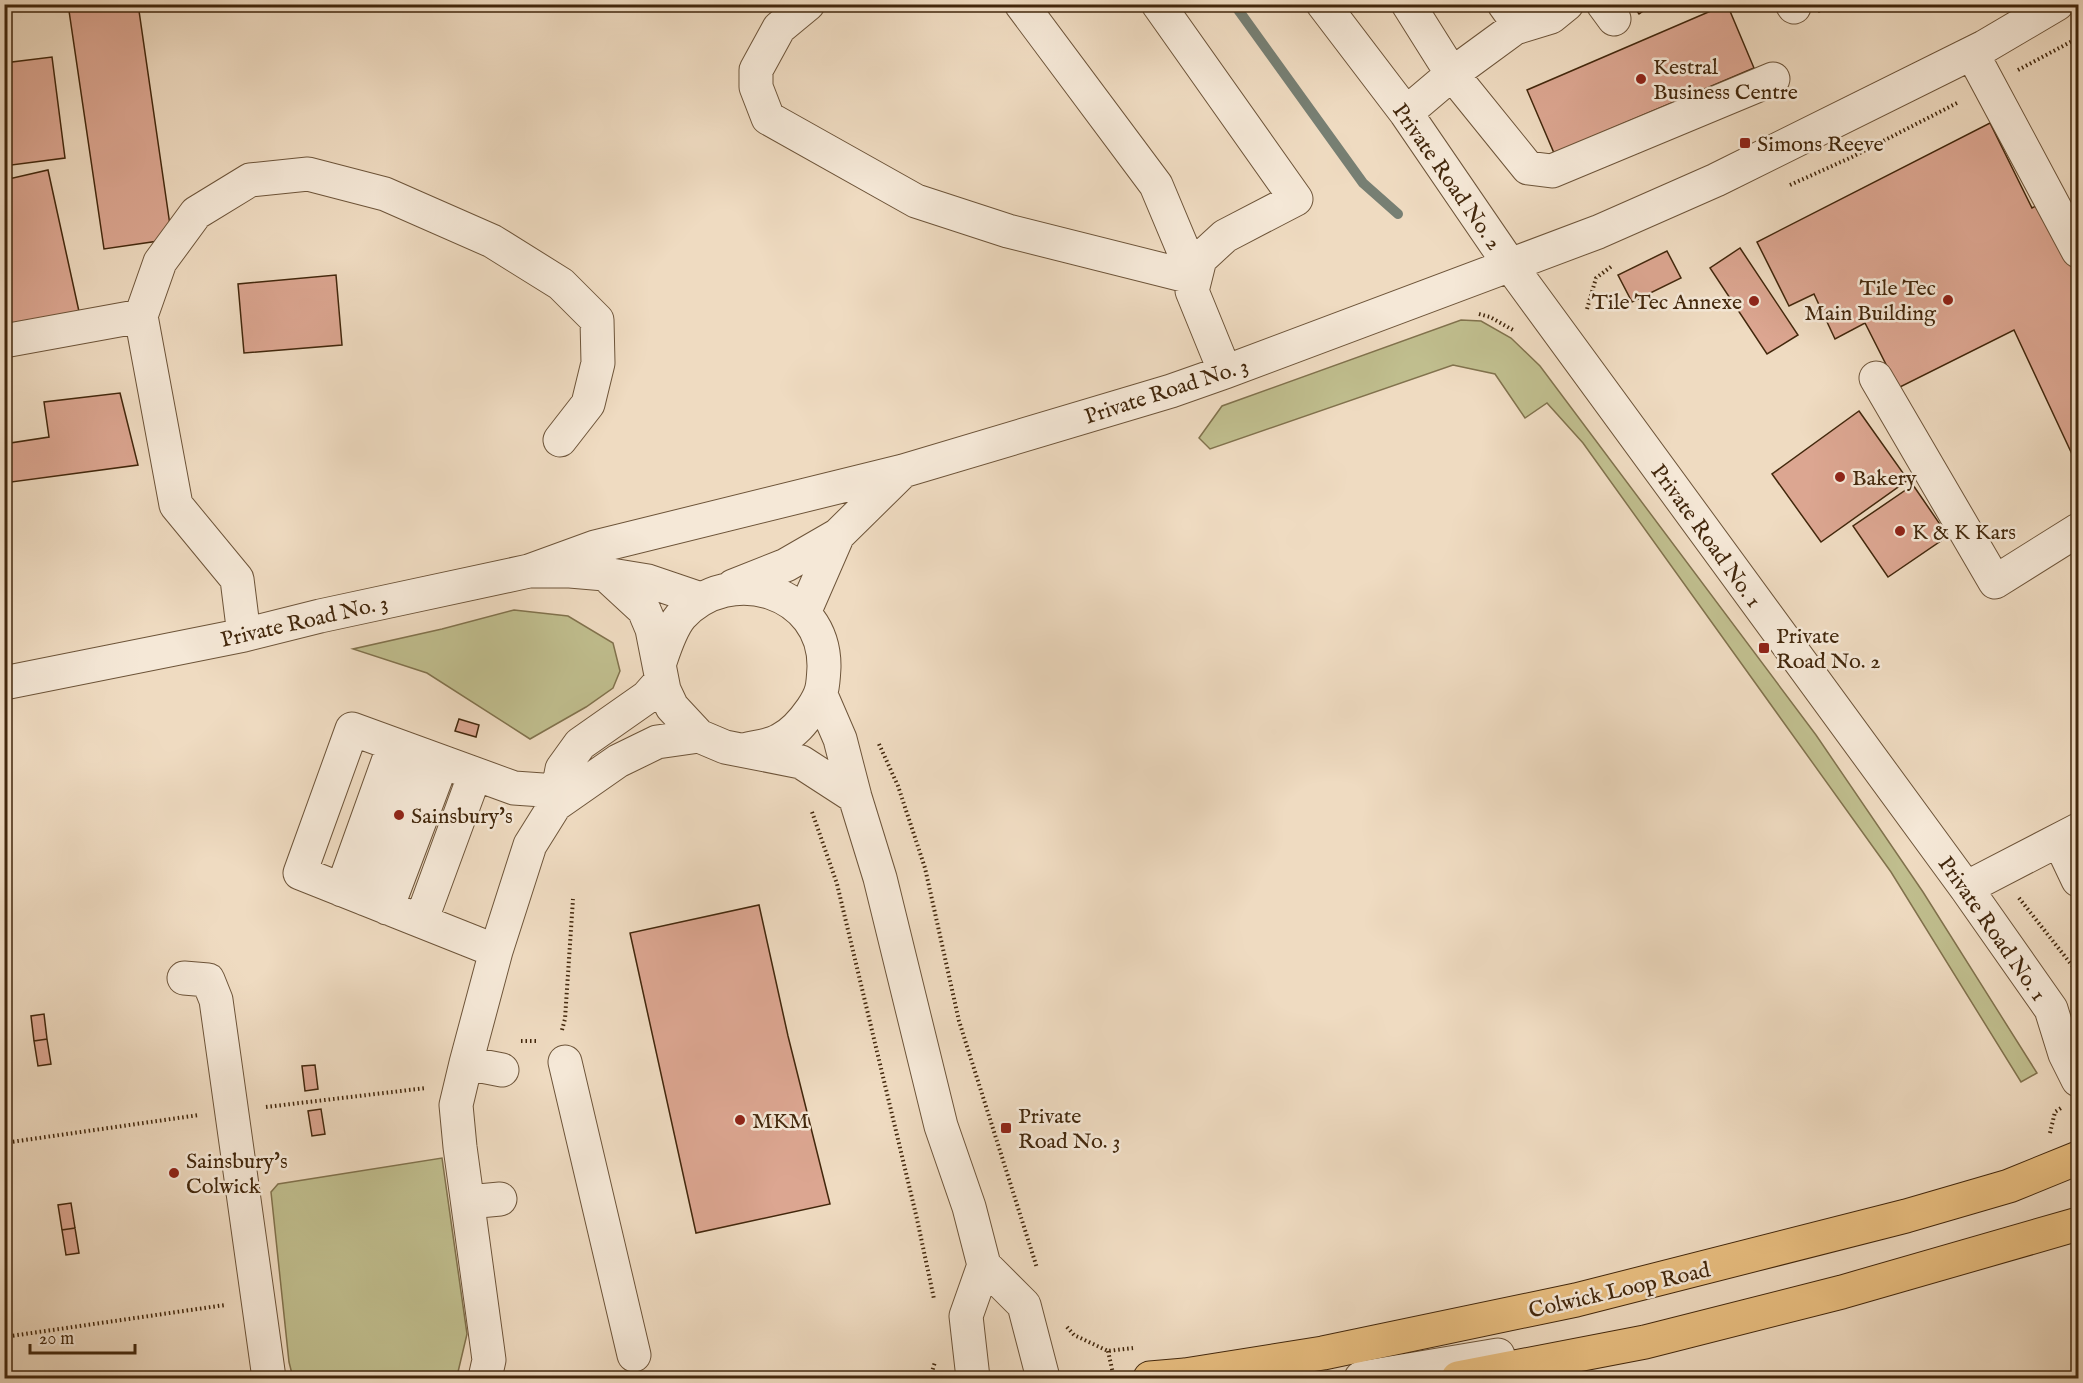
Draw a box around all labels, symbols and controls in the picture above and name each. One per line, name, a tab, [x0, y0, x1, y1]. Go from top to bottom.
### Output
place label: Kestral Business Centre	[1653, 54, 1798, 107]
marker: Kestral Business Centre	[1634, 72, 1648, 86]
street label: Private Road No. 2	[1385, 98, 1507, 256]
place label: Simons Reeve	[1757, 131, 1884, 159]
marker: Simons Reeve	[1738, 136, 1752, 150]
place label: Tile Tec Main Building	[1804, 275, 1937, 328]
place label: Tile Tec Annexe	[1592, 289, 1742, 317]
marker: Tile Tec Main Building	[1941, 293, 1955, 307]
marker: Tile Tec Annexe	[1747, 294, 1761, 308]
street label: Private Road No. 3	[1081, 352, 1252, 432]
street label: Private Road No. 1	[1644, 459, 1767, 613]
place label: Bakery	[1852, 465, 1917, 493]
marker: Bakery	[1833, 470, 1847, 484]
place label: K & K Kars	[1912, 519, 2016, 547]
marker: K & K Kars	[1893, 524, 1907, 538]
street label: Private Road No. 3	[218, 589, 391, 655]
place label: Private Road No. 2	[1776, 623, 1881, 676]
marker: Private Road No. 2	[1757, 641, 1771, 655]
place label: Sainsbury's	[411, 803, 513, 831]
marker: Sainsbury's	[392, 808, 406, 822]
street label: Private Road No. 1	[1931, 851, 2052, 1007]
place label: Private Road No. 3	[1018, 1103, 1121, 1156]
place label: MKM	[752, 1108, 810, 1136]
marker: MKM	[733, 1113, 747, 1127]
marker: Private Road No. 3	[999, 1121, 1013, 1135]
place label: Sainsbury's Colwick	[186, 1148, 288, 1201]
marker: Sainsbury's Colwick	[167, 1166, 181, 1180]
street label: Colwick Loop Road	[1526, 1256, 1713, 1325]
scale bar	[30, 1317, 135, 1355]
text: 20 m	[39, 1328, 74, 1351]

